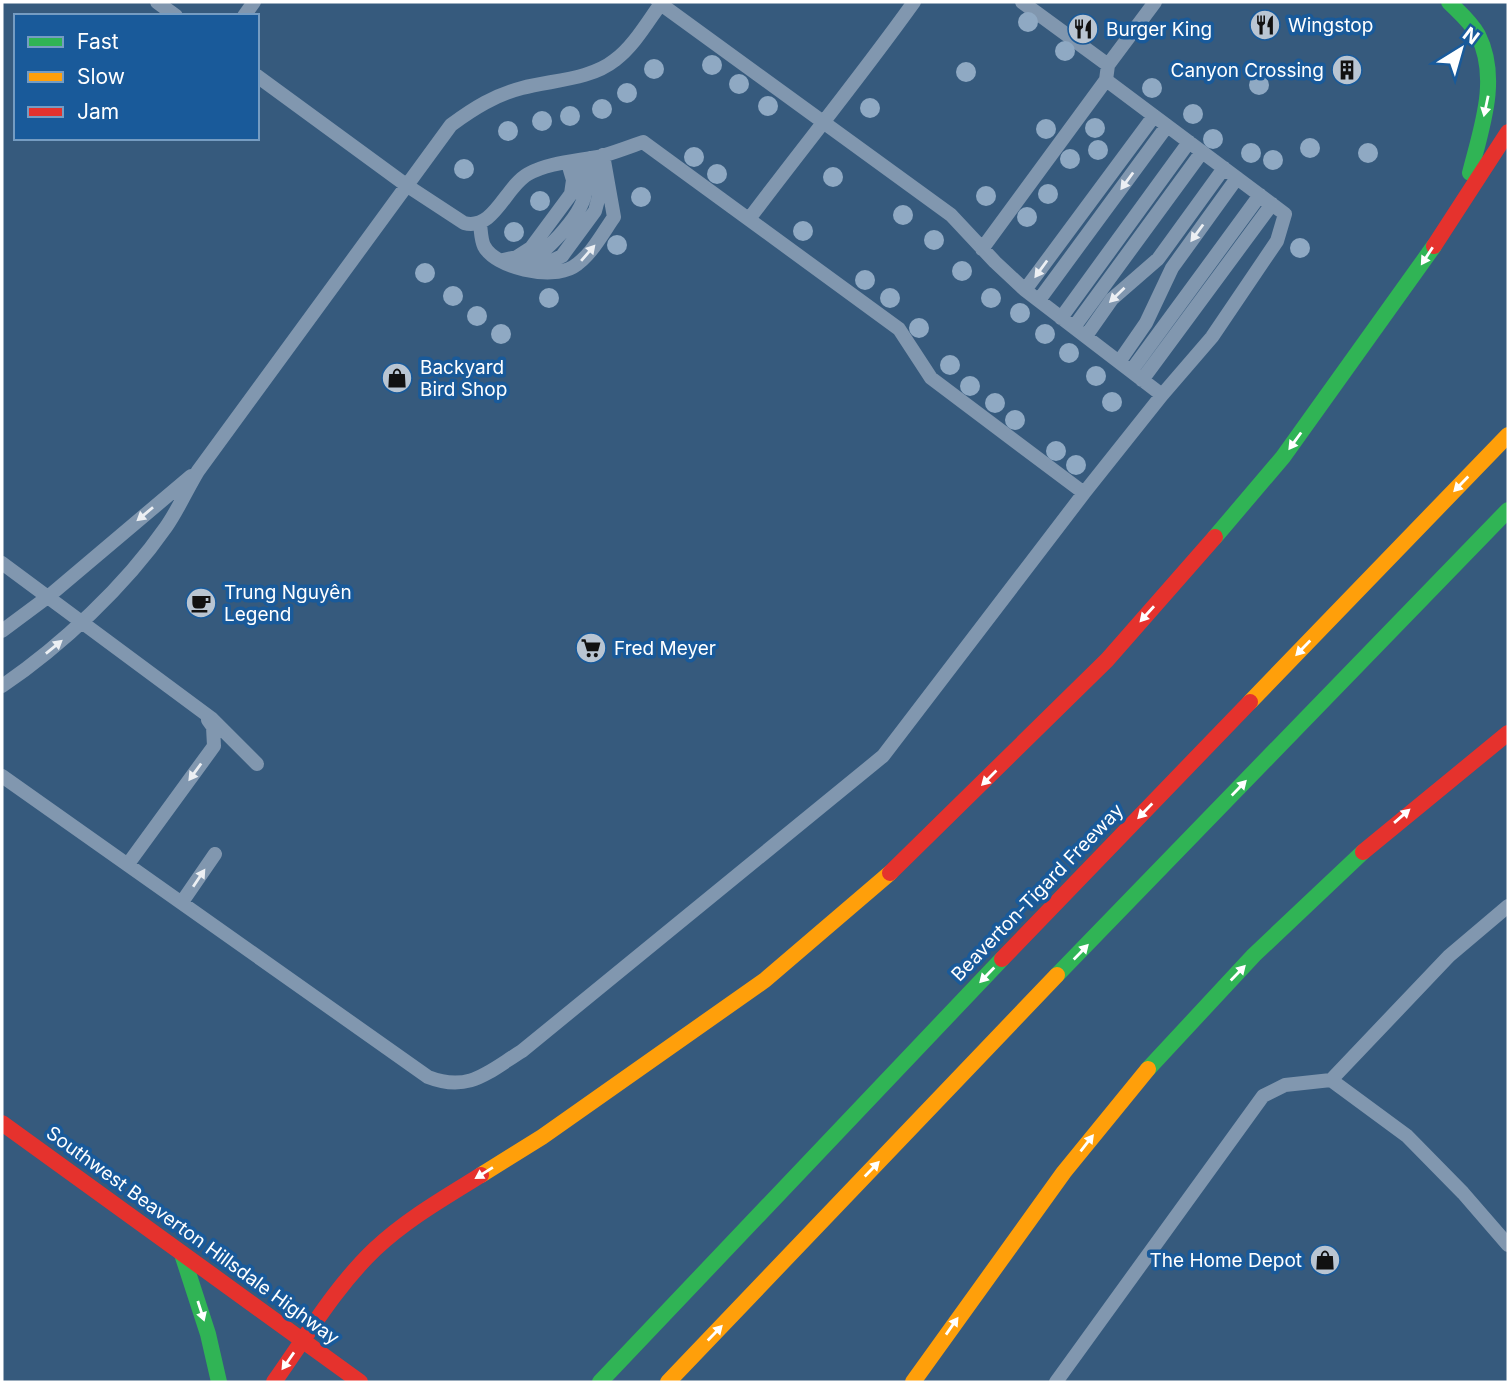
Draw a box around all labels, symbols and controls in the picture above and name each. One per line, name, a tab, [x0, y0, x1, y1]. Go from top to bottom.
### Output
restaurant icon: Wingstop	[1248, 8, 1282, 42]
restaurant icon: Burger King	[1066, 12, 1100, 46]
legend	[14, 14, 259, 140]
place label: Wingstop	[1288, 14, 1373, 37]
north arrow	[1426, 14, 1496, 84]
place label: Burger King	[1106, 18, 1212, 41]
text: N	[1458, 22, 1484, 49]
text: Fast	[77, 29, 119, 54]
building icon: Canyon Crossing	[1330, 53, 1364, 87]
place label: Canyon Crossing	[1171, 59, 1324, 82]
text: Slow	[77, 64, 125, 89]
one-way arrow	[1480, 95, 1491, 117]
text: Jam	[77, 99, 119, 124]
one-way arrow	[1120, 171, 1134, 190]
one-way arrow	[1190, 224, 1204, 243]
one-way arrow	[580, 244, 595, 261]
one-way arrow	[1421, 247, 1434, 266]
one-way arrow	[1034, 260, 1048, 278]
one-way arrow	[1109, 286, 1126, 303]
place label: Backyard Bird Shop	[420, 356, 507, 401]
shop icon: Backyard Bird Shop	[380, 361, 414, 395]
one-way arrow	[1288, 432, 1302, 450]
one-way arrow	[1453, 475, 1469, 492]
one-way arrow	[136, 506, 153, 521]
place label: Trung Nguyên Legend	[224, 581, 352, 626]
cafe icon: Trung Nguyên Legend	[184, 586, 218, 620]
one-way arrow	[1139, 605, 1155, 623]
supermarket icon: Fred Meyer	[574, 631, 608, 665]
place label: Fred Meyer	[614, 637, 716, 660]
one-way arrow	[44, 639, 62, 654]
one-way arrow	[1295, 639, 1311, 656]
one-way arrow	[188, 763, 202, 781]
one-way arrow	[981, 769, 998, 785]
one-way arrow	[1231, 780, 1247, 797]
street label: Beaverton-Tigard Freeway	[946, 799, 1128, 986]
one-way arrow	[1136, 803, 1153, 820]
one-way arrow	[1394, 809, 1411, 824]
one-way arrow	[192, 869, 206, 887]
one-way arrow	[1072, 943, 1089, 960]
one-way arrow	[1229, 965, 1245, 982]
one-way arrow	[979, 966, 995, 983]
street label: Southwest Beaverton Hillsdale Highway	[42, 1121, 344, 1350]
one-way arrow	[1080, 1135, 1095, 1153]
one-way arrow	[864, 1160, 881, 1177]
one-way arrow	[474, 1167, 493, 1180]
shop icon: The Home Depot	[1308, 1243, 1342, 1277]
place label: The Home Depot	[1149, 1249, 1302, 1272]
one-way arrow	[196, 1301, 207, 1322]
one-way arrow	[945, 1317, 959, 1335]
one-way arrow	[706, 1325, 722, 1342]
one-way arrow	[281, 1352, 295, 1370]

